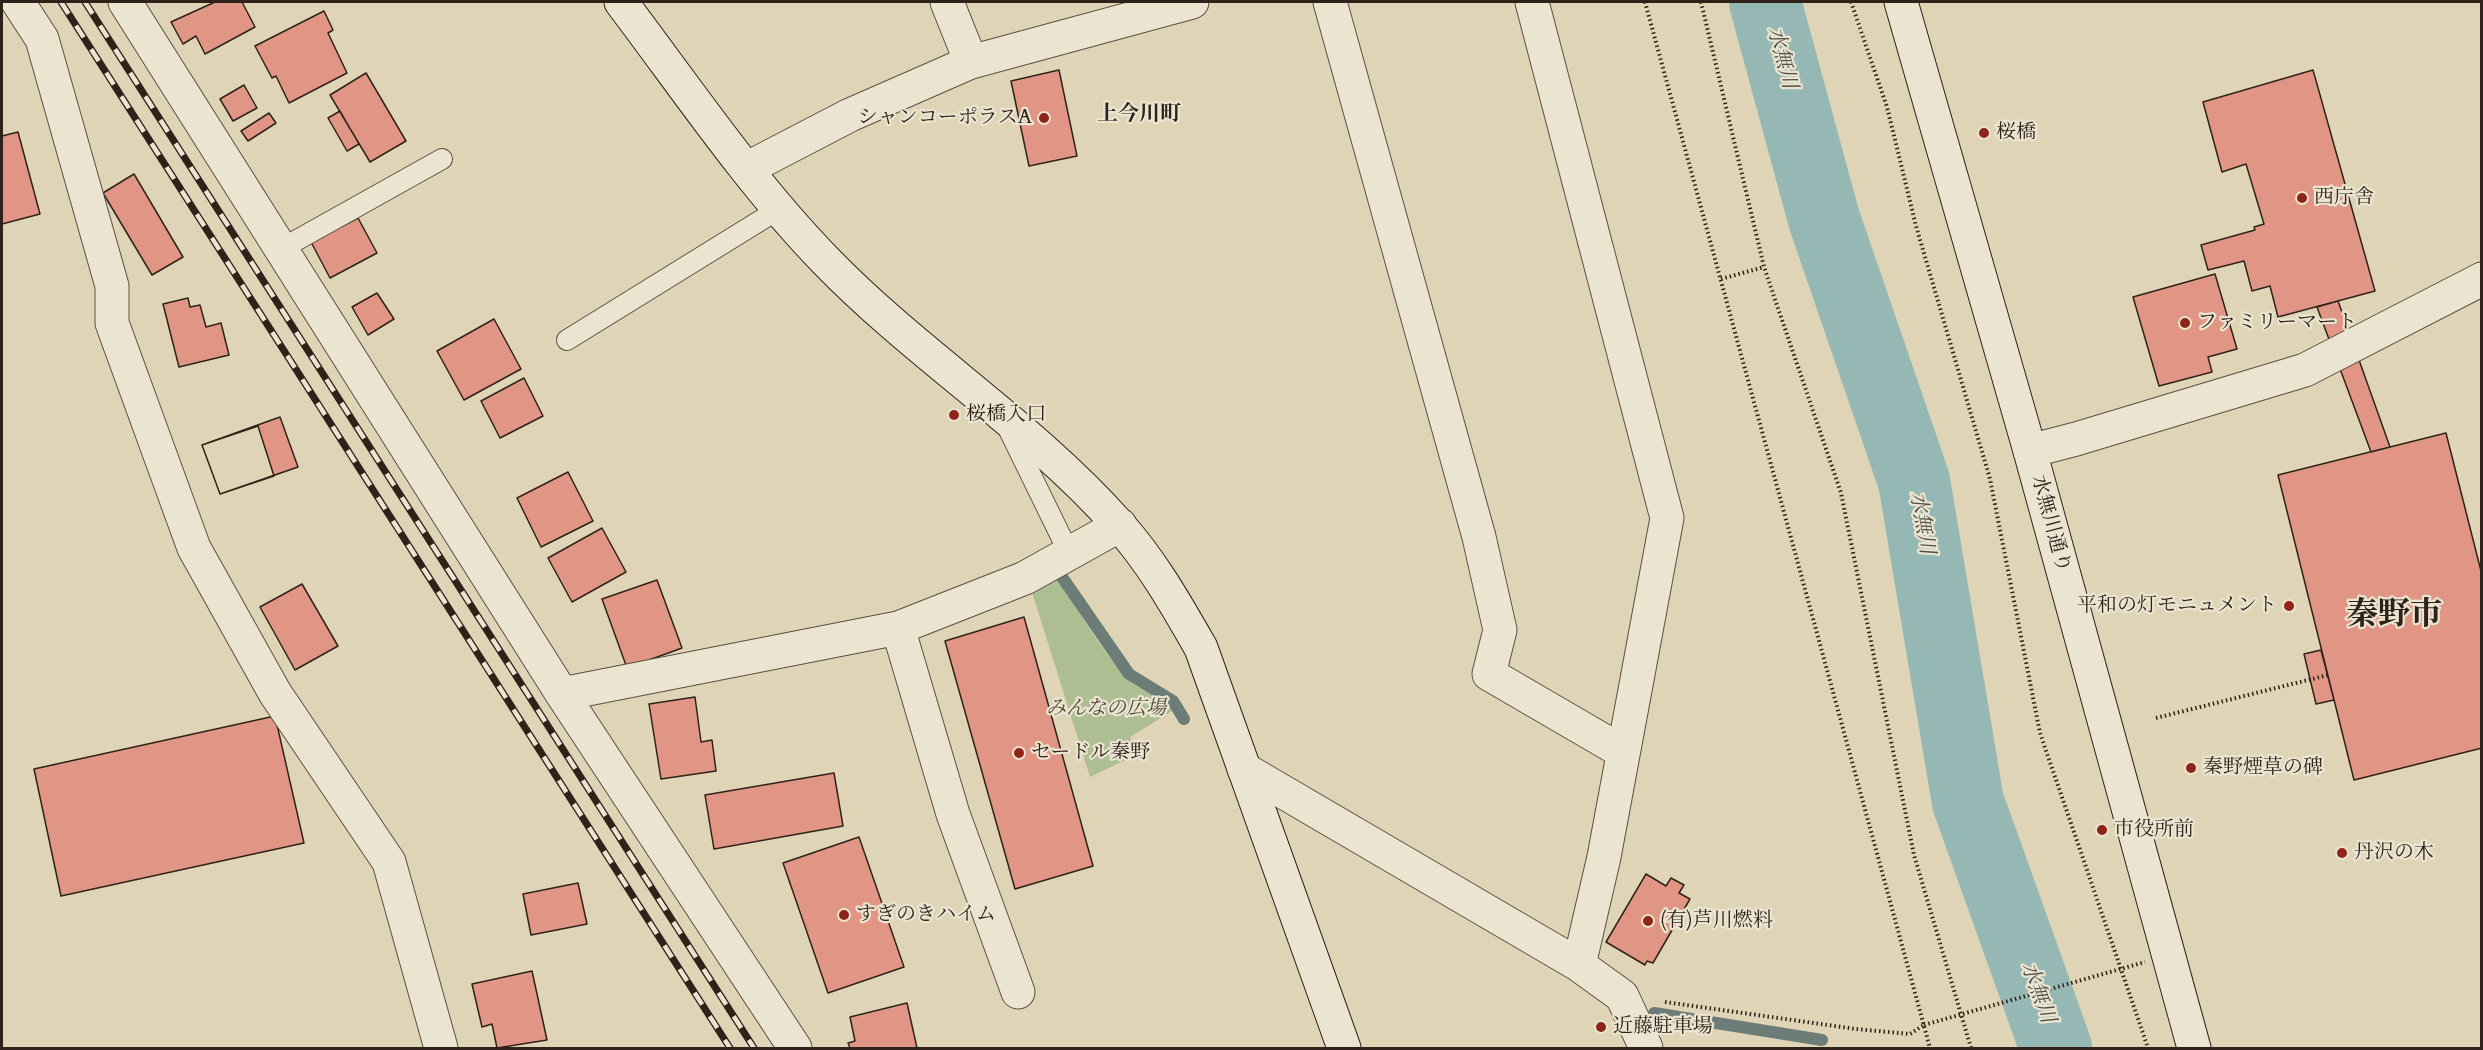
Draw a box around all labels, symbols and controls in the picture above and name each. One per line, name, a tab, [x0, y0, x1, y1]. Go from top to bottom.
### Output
water label: 水無川	[1761, 24, 1801, 92]
district label: 上今川町	[1097, 102, 1181, 128]
place label: シャンコーポラスA	[858, 106, 1032, 130]
marker: シャンコーポラスA	[1037, 111, 1051, 125]
place label: 桜橋	[1996, 121, 2036, 145]
marker: 桜橋	[1977, 126, 1991, 140]
place label: 西庁舎	[2314, 186, 2374, 210]
marker: 西庁舎	[2295, 191, 2309, 205]
place label: ファミリーマート	[2197, 311, 2357, 335]
marker: ファミリーマート	[2178, 316, 2192, 330]
place label: 桜橋入口	[966, 403, 1046, 427]
marker: 桜橋入口	[947, 408, 961, 422]
street label: 水無川通り	[2025, 473, 2075, 575]
water label: 水無川	[1903, 490, 1939, 556]
place label: 平和の灯モニュメント	[2077, 594, 2277, 618]
district label: 秦野市	[2346, 598, 2442, 636]
marker: 平和の灯モニュメント	[2282, 599, 2296, 613]
park label: みんなの広場	[1046, 697, 1166, 721]
place label: セードル秦野	[1031, 741, 1150, 765]
marker: セードル秦野	[1012, 746, 1026, 760]
place label: 秦野煙草の碑	[2203, 756, 2323, 780]
marker: 秦野煙草の碑	[2184, 761, 2198, 775]
place label: 市役所前	[2114, 818, 2194, 842]
marker: 市役所前	[2095, 823, 2109, 837]
place label: 丹沢の木	[2354, 841, 2434, 865]
marker: 丹沢の木	[2335, 846, 2349, 860]
place label: すぎのきハイム	[856, 903, 996, 927]
marker: すぎのきハイム	[837, 908, 851, 922]
place label: (有)芦川燃料	[1660, 909, 1773, 933]
marker: (有)芦川燃料	[1641, 914, 1655, 928]
water label: 水無川	[2014, 959, 2060, 1027]
place label: 近藤駐車場	[1613, 1015, 1713, 1039]
marker: 近藤駐車場	[1594, 1020, 1608, 1034]

